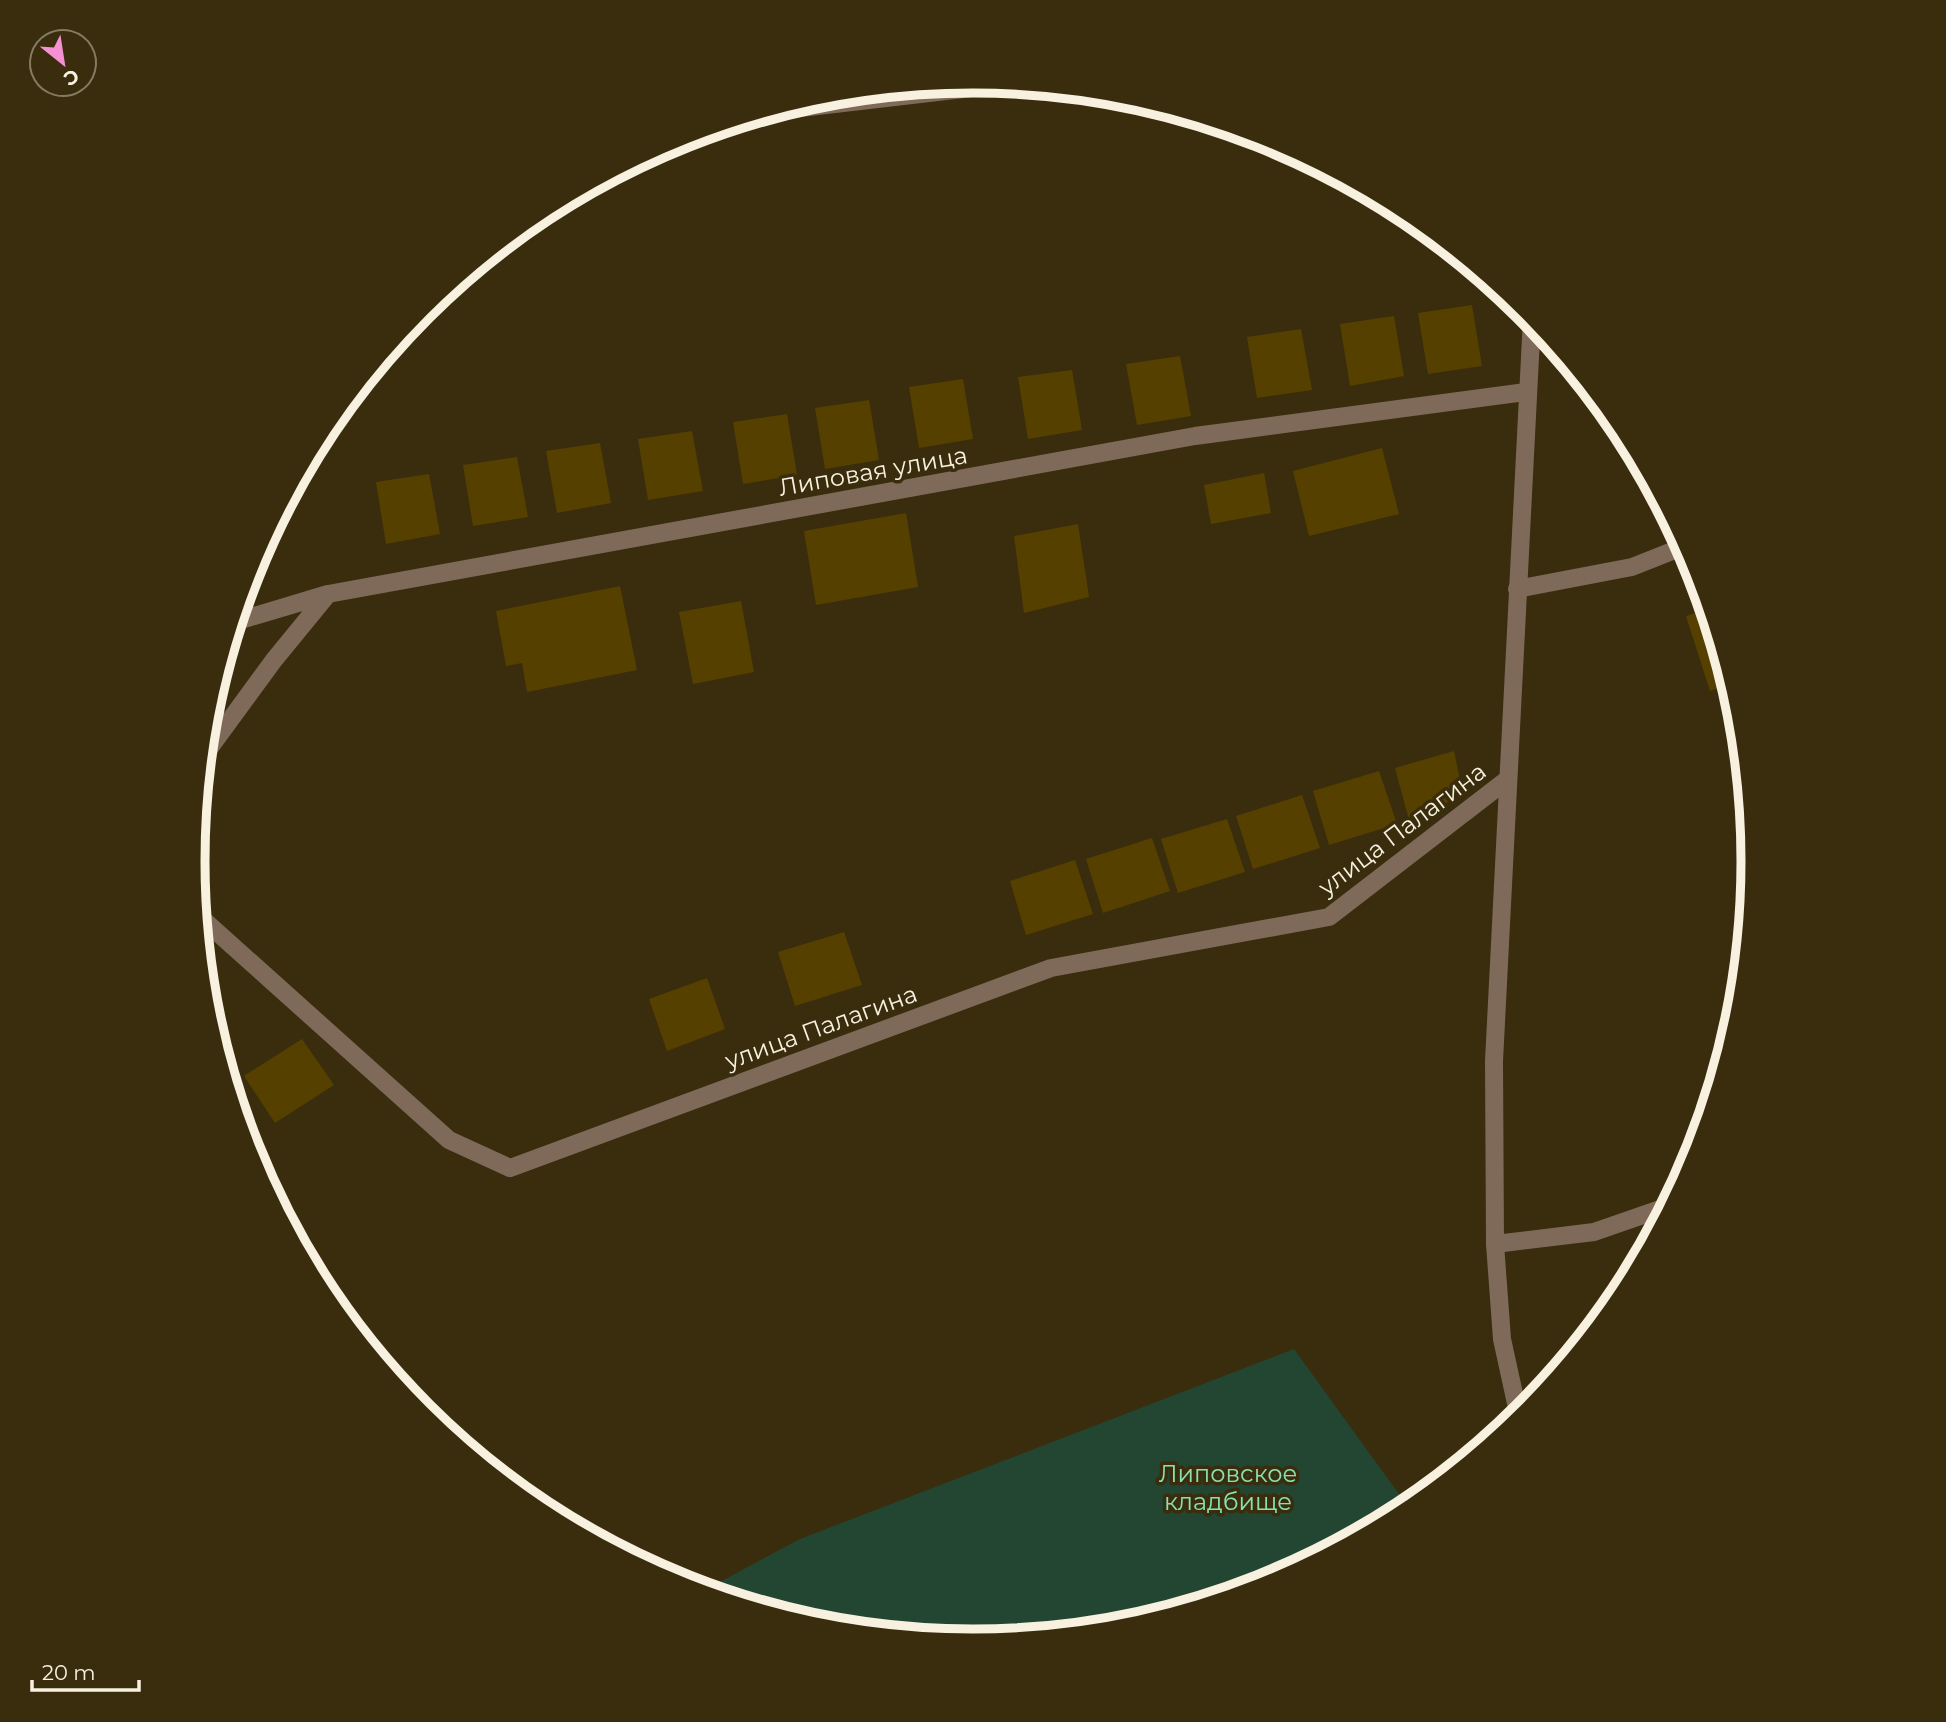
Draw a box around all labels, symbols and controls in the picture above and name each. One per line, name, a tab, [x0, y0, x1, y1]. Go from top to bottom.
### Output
north arrow	[28, 28, 98, 98]
text: С	[59, 64, 83, 91]
street label: Липовая улица	[776, 440, 970, 502]
street label: улица Палагина	[1312, 757, 1492, 902]
street label: улица Палагина	[720, 979, 921, 1076]
park label: Липовское кладбище	[1159, 1459, 1297, 1516]
scale bar	[32, 1648, 138, 1692]
text: 20 m	[42, 1660, 96, 1685]

